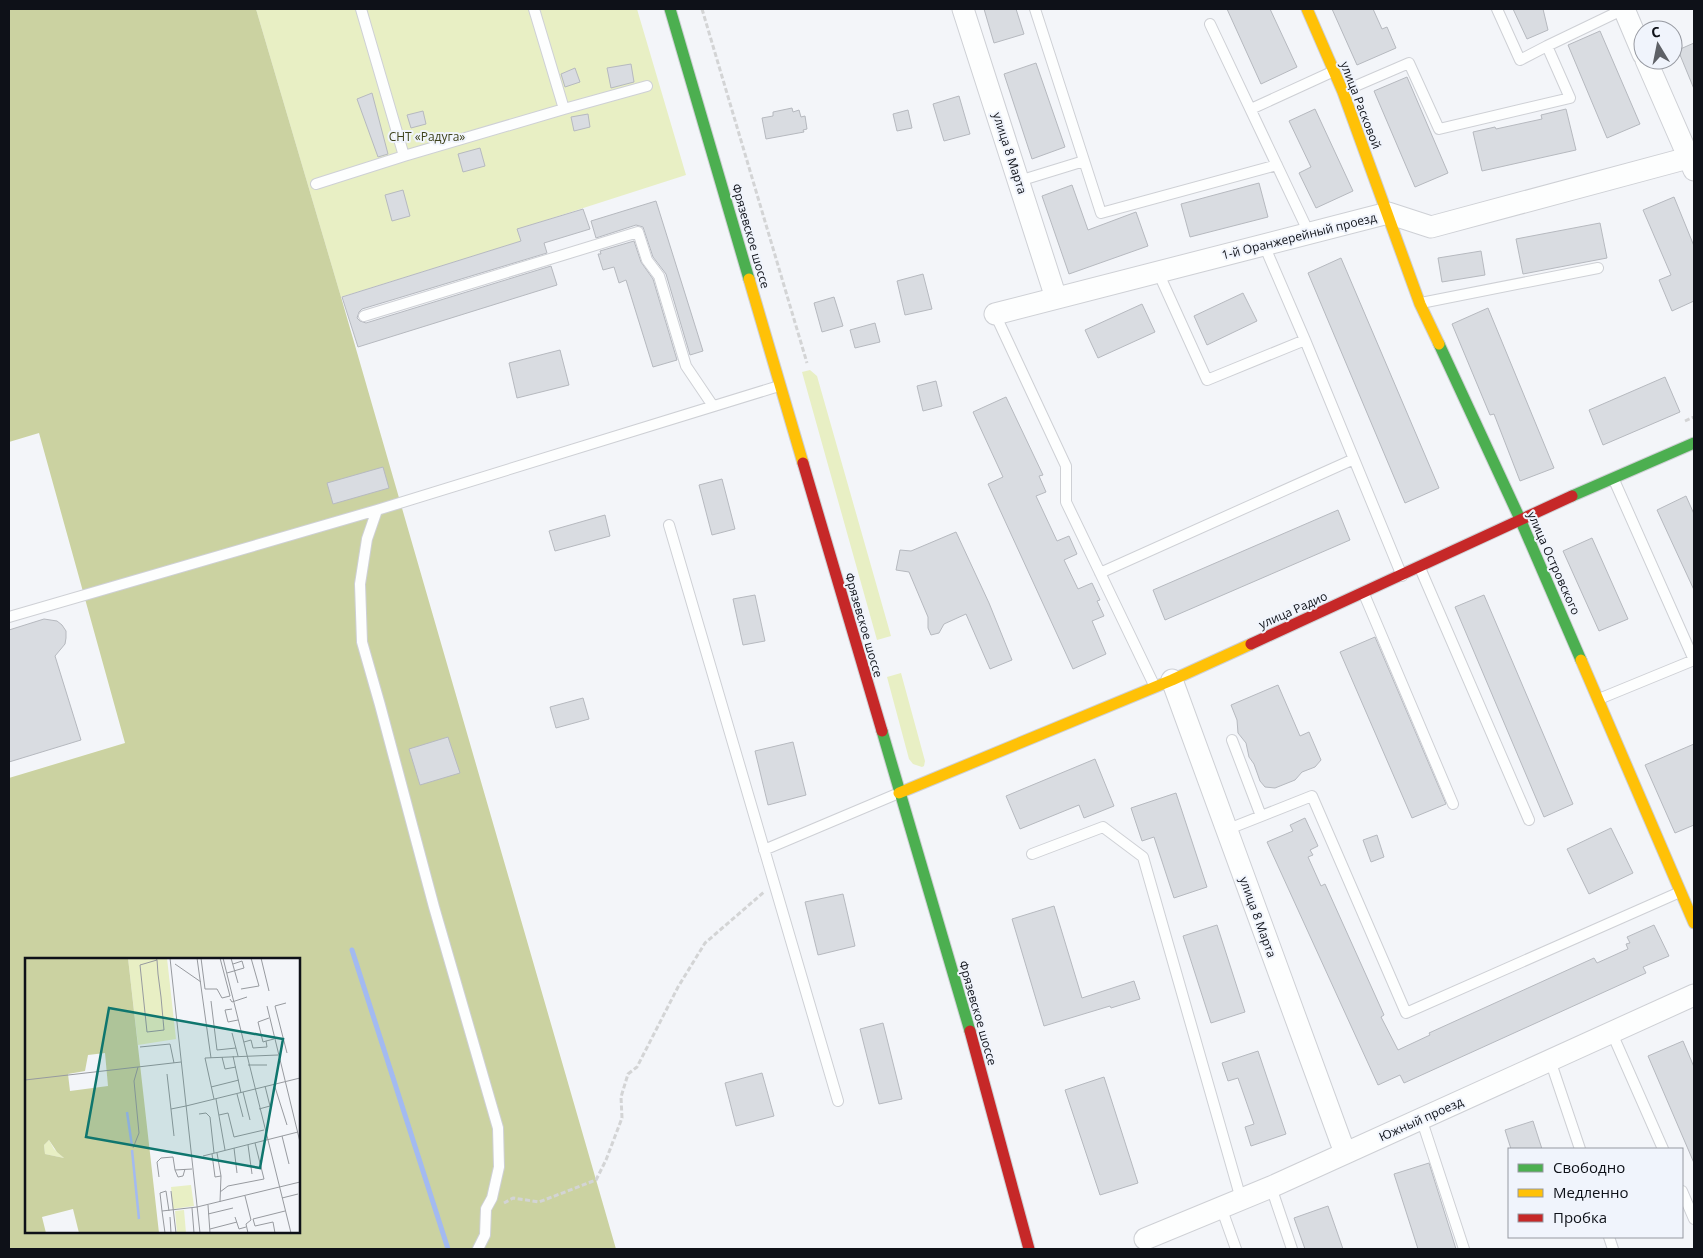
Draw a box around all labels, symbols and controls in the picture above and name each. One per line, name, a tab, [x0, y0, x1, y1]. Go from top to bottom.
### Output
north arrow	[1633, 20, 1683, 70]
text: С	[1650, 22, 1662, 42]
street label: улица Расковой	[1336, 59, 1386, 151]
street label: улица 8 Марта	[989, 110, 1031, 196]
park label: СНТ «Радуга»	[389, 128, 465, 145]
street label: Фрязевское шоссе	[728, 182, 774, 291]
street label: 1-й Оранжерейный проезд	[1220, 209, 1378, 263]
street label: улица Островского	[1524, 509, 1584, 617]
street label: Фрязевское шоссе	[841, 571, 887, 680]
street label: улица Радио	[1256, 587, 1330, 633]
street label: улица 8 Марта	[1235, 874, 1281, 960]
inset map	[25, 958, 300, 1233]
street label: Фрязевское шоссе	[955, 959, 1001, 1068]
street label: Южный проезд	[1376, 1093, 1466, 1145]
legend	[1508, 1148, 1683, 1238]
text: Свободно	[1553, 1157, 1625, 1177]
text: Медленно	[1553, 1182, 1629, 1202]
text: Пробка	[1553, 1207, 1607, 1227]

